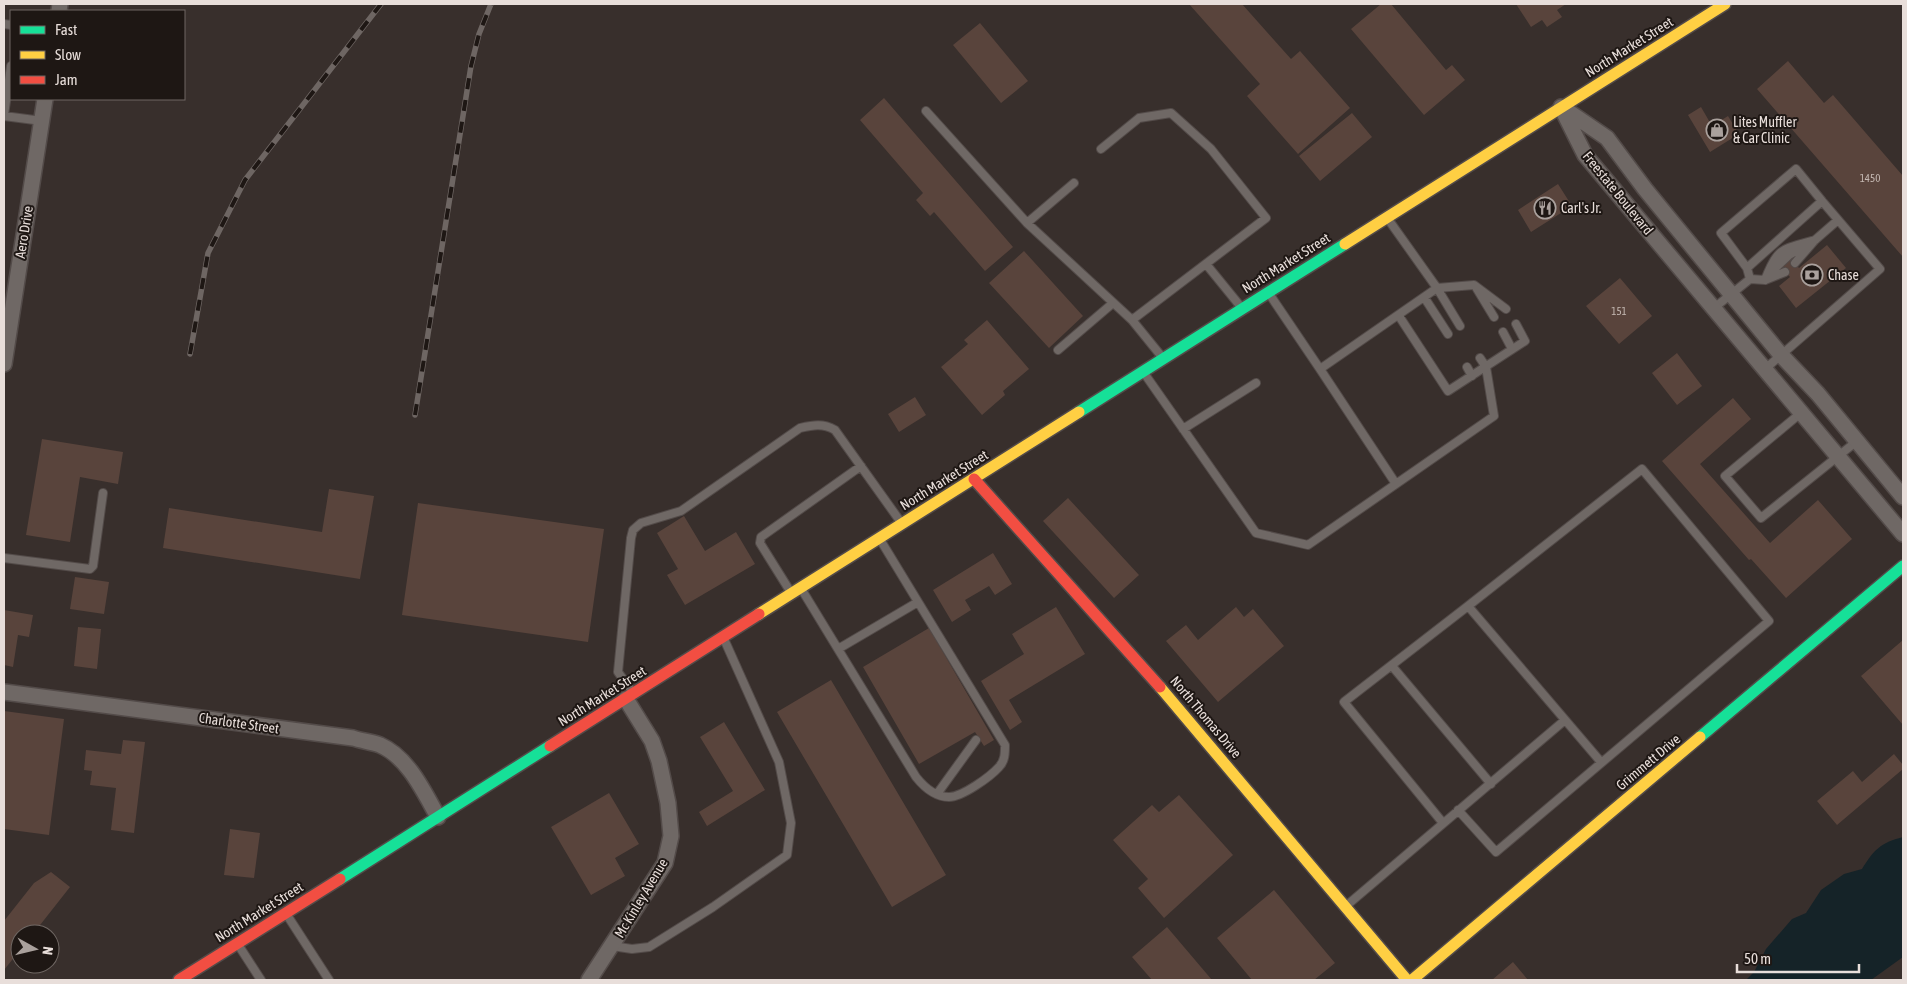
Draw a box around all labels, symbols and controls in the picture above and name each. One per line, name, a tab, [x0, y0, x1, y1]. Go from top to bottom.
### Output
legend	[10, 10, 185, 100]
street label: North Market Street	[1582, 14, 1676, 80]
text: Fast	[55, 21, 77, 38]
text: Slow	[55, 46, 81, 63]
text: Jam	[55, 71, 78, 88]
place label: Lites Muffler & Car Clinic	[1733, 114, 1797, 146]
shop icon: Lites Muffler & Car Clinic	[1705, 118, 1729, 142]
street label: Freestate Boulevard	[1580, 148, 1656, 238]
house number: 1450	[1860, 172, 1880, 184]
restaurant icon: Carl's Jr.	[1533, 196, 1557, 220]
place label: Carl's Jr.	[1561, 200, 1601, 216]
street label: Aero Drive	[12, 205, 36, 259]
street label: North Market Street	[1239, 230, 1333, 296]
bank icon: Chase	[1800, 263, 1824, 287]
place label: Chase	[1828, 267, 1859, 283]
house number: 151	[1611, 305, 1627, 317]
street label: North Market Street	[897, 447, 991, 513]
street label: North Market Street	[555, 663, 649, 729]
street label: North Thomas Drive	[1167, 673, 1245, 761]
street label: Charlotte Street	[198, 709, 280, 737]
street label: Grimmett Drive	[1613, 731, 1683, 793]
street label: Mc Kinley Avenue	[611, 855, 671, 941]
street label: North Market Street	[212, 879, 306, 945]
north arrow	[10, 924, 60, 974]
scale bar	[1737, 942, 1860, 974]
text: N	[39, 946, 56, 956]
text: 50 m	[1744, 950, 1771, 967]

